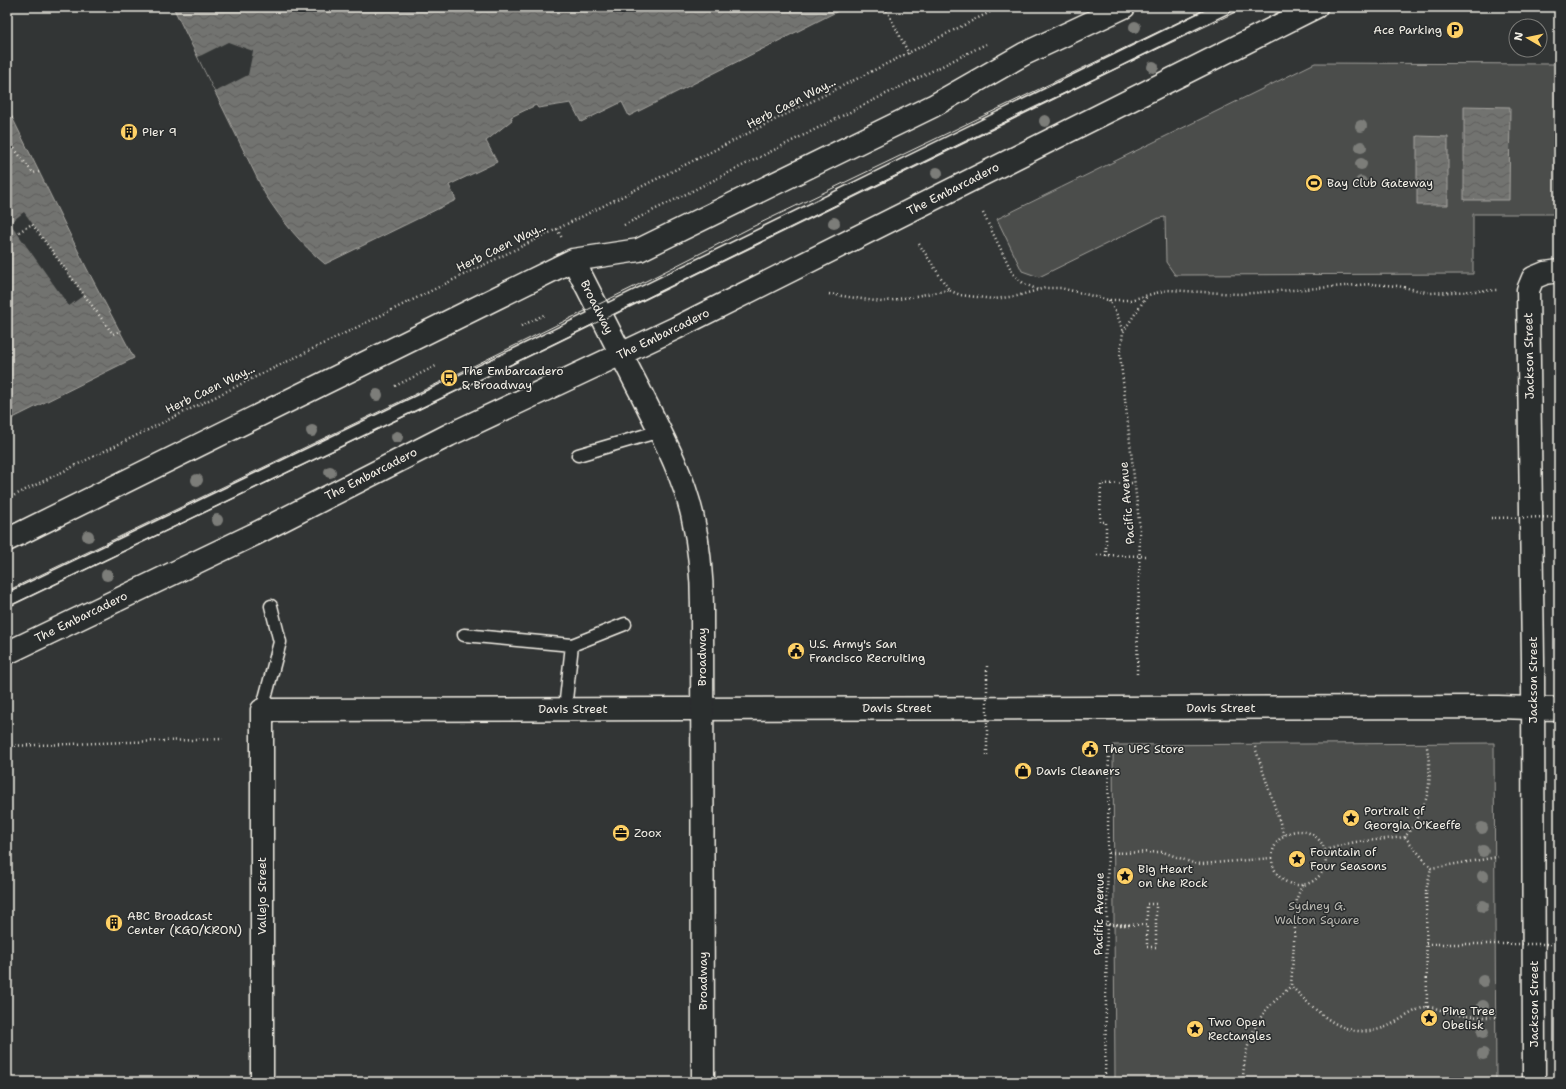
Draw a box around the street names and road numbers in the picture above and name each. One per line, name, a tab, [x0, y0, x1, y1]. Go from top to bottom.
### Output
street label: Herb Caen Way...	[744, 74, 838, 132]
street label: The Embarcadero	[904, 159, 1002, 219]
street label: Herb Caen Way...	[453, 218, 549, 276]
street label: Broadway	[577, 277, 617, 337]
street label: The Embarcadero	[614, 305, 712, 363]
street label: Jackson Street	[1520, 312, 1538, 400]
street label: Herb Caen Way...	[162, 360, 258, 418]
street label: The Embarcadero	[322, 444, 420, 504]
street label: Pacific Avenue	[1115, 461, 1139, 545]
street label: The Embarcadero	[32, 588, 130, 646]
street label: Broadway	[694, 628, 710, 686]
street label: Jackson Street	[1525, 637, 1541, 723]
street label: Davis Street	[862, 700, 932, 716]
street label: Davis Street	[1186, 700, 1256, 716]
street label: Davis Street	[538, 701, 608, 717]
street label: Vallejo Street	[254, 857, 270, 935]
street label: Pacific Avenue	[1090, 872, 1108, 956]
street label: Broadway	[695, 952, 711, 1010]
street label: Jackson Street	[1526, 961, 1542, 1047]

